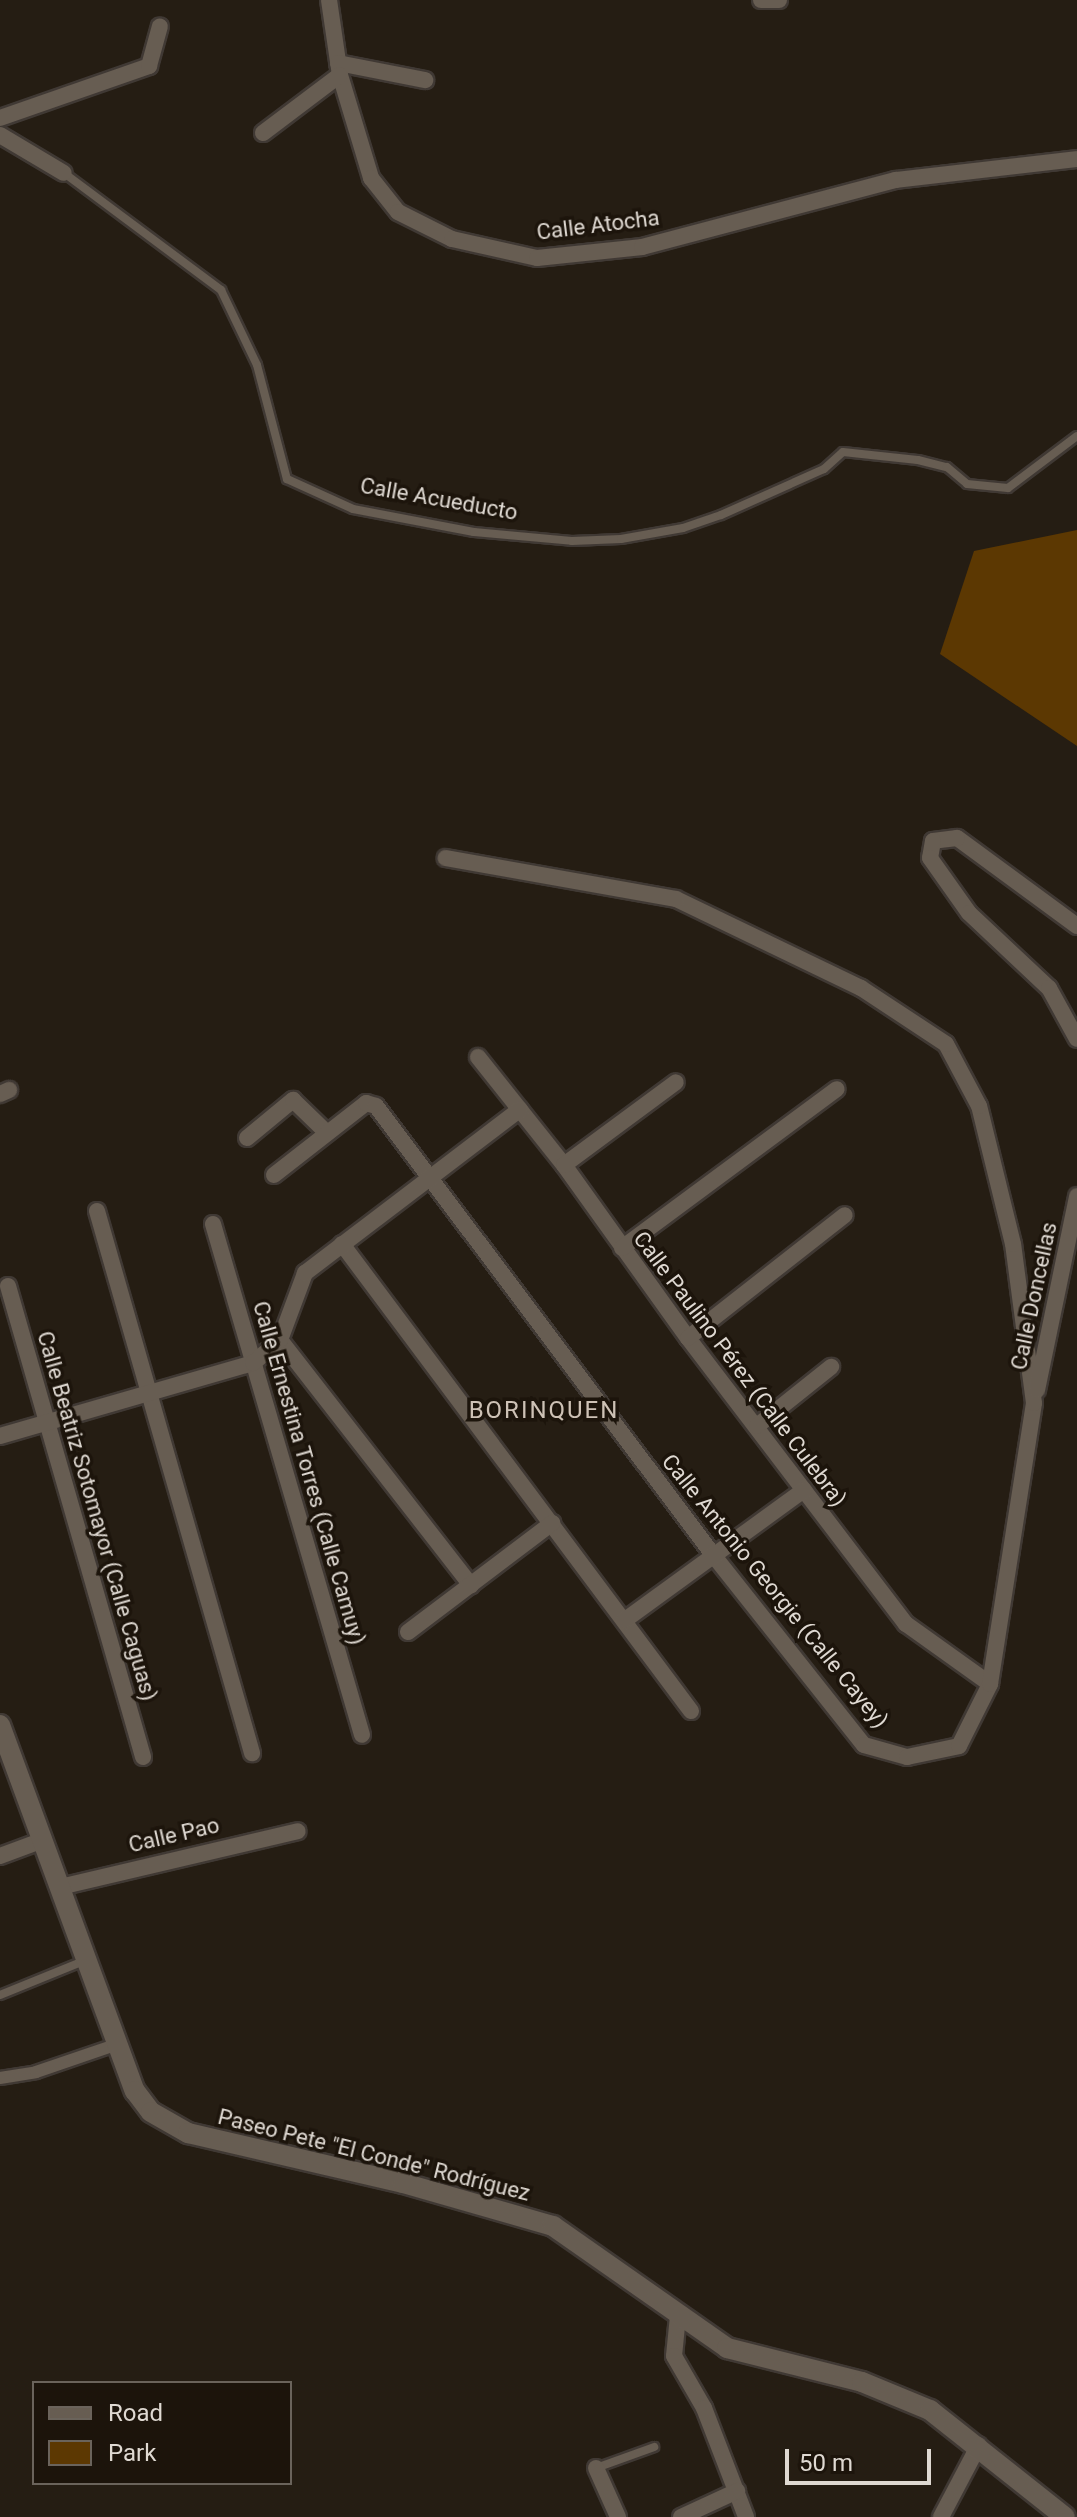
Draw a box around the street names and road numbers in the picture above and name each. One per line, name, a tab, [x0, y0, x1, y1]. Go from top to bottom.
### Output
street label: Calle Atocha	[535, 204, 661, 246]
street label: Calle Acueducto	[358, 472, 520, 526]
street label: Calle Doncellas	[1005, 1220, 1063, 1372]
street label: Calle Paulino Pérez (Calle Culebra)	[628, 1226, 852, 1512]
street label: Calle Ernestina Torres (Calle Camuy)	[247, 1298, 371, 1648]
street label: Calle Beatriz Sotomayor (Calle Caguas)	[32, 1328, 162, 1704]
street label: Calle Antonio Georgie (Calle Cayey)	[656, 1449, 894, 1733]
street label: Calle Pao	[126, 1812, 222, 1858]
street label: Paseo Pete "El Conde" Rodríguez	[215, 2103, 533, 2207]

